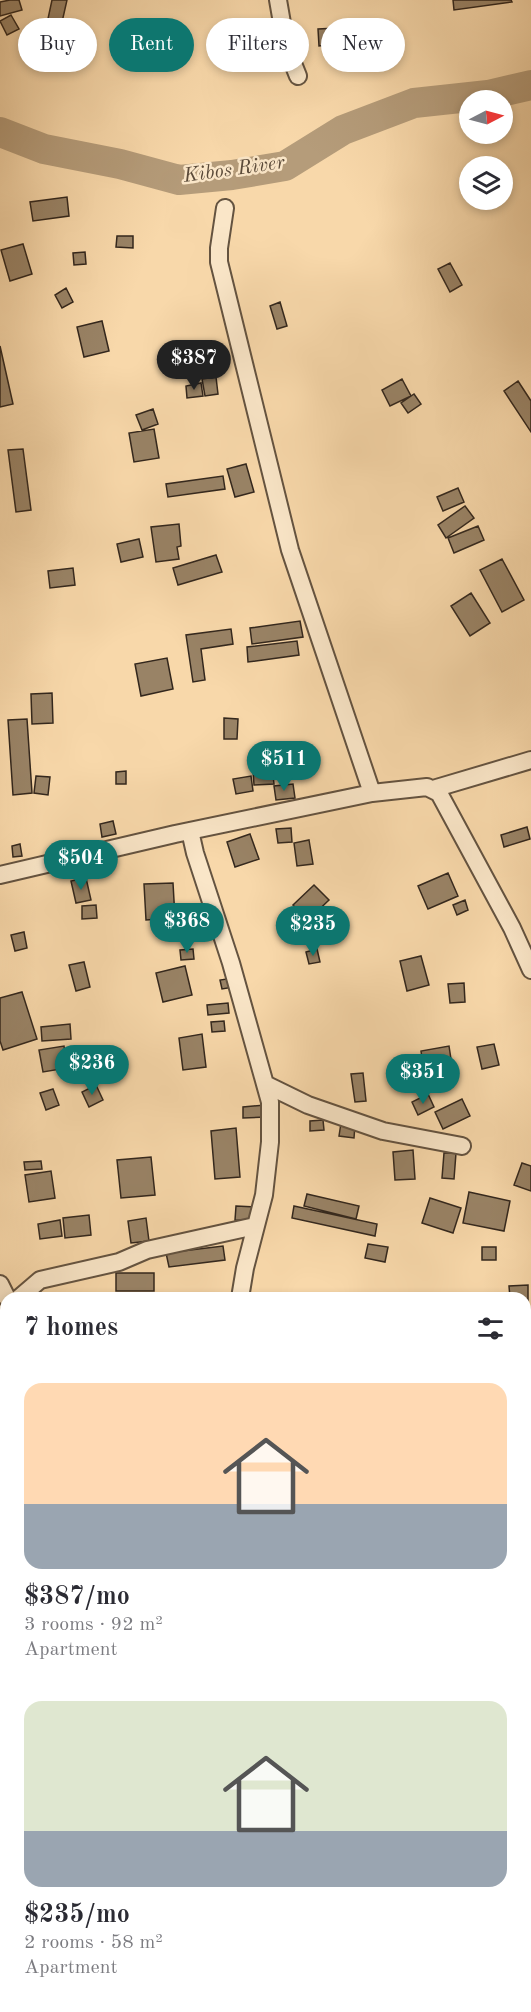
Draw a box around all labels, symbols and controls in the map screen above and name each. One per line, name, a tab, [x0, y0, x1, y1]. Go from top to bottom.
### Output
chip: Buy	[18, 18, 97, 72]
chip: Rent	[109, 18, 194, 72]
chip: Filters	[206, 18, 309, 72]
chip: New	[321, 18, 405, 72]
north arrow	[459, 90, 513, 144]
map controls	[459, 90, 513, 210]
water label: Kibos River	[181, 153, 286, 187]
button: layers	[459, 156, 513, 210]
pin: $387	[158, 340, 230, 391]
text: $387	[171, 349, 217, 369]
pin: $511	[248, 741, 320, 792]
text: $511	[261, 750, 307, 770]
pin: $504	[45, 840, 117, 891]
text: $504	[58, 849, 104, 869]
pin: $368	[151, 903, 223, 954]
pin: $235	[277, 906, 349, 957]
text: $368	[164, 912, 210, 932]
text: $235	[290, 915, 336, 935]
pin: $236	[56, 1045, 128, 1096]
text: $236	[69, 1054, 115, 1074]
pin: $351	[387, 1054, 459, 1105]
text: $351	[400, 1063, 446, 1083]
icon: filters	[474, 1312, 507, 1345]
text: 7 homes	[24, 1315, 118, 1341]
icon: home	[212, 1422, 320, 1530]
text: $387/mo	[24, 1584, 130, 1610]
text: 3 rooms · 92 m²	[24, 1615, 163, 1635]
text: Apartment	[24, 1640, 118, 1660]
icon: home	[212, 1740, 320, 1848]
text: $235/mo	[24, 1902, 130, 1928]
text: 2 rooms · 58 m²	[24, 1933, 163, 1953]
text: Apartment	[24, 1958, 118, 1978]

